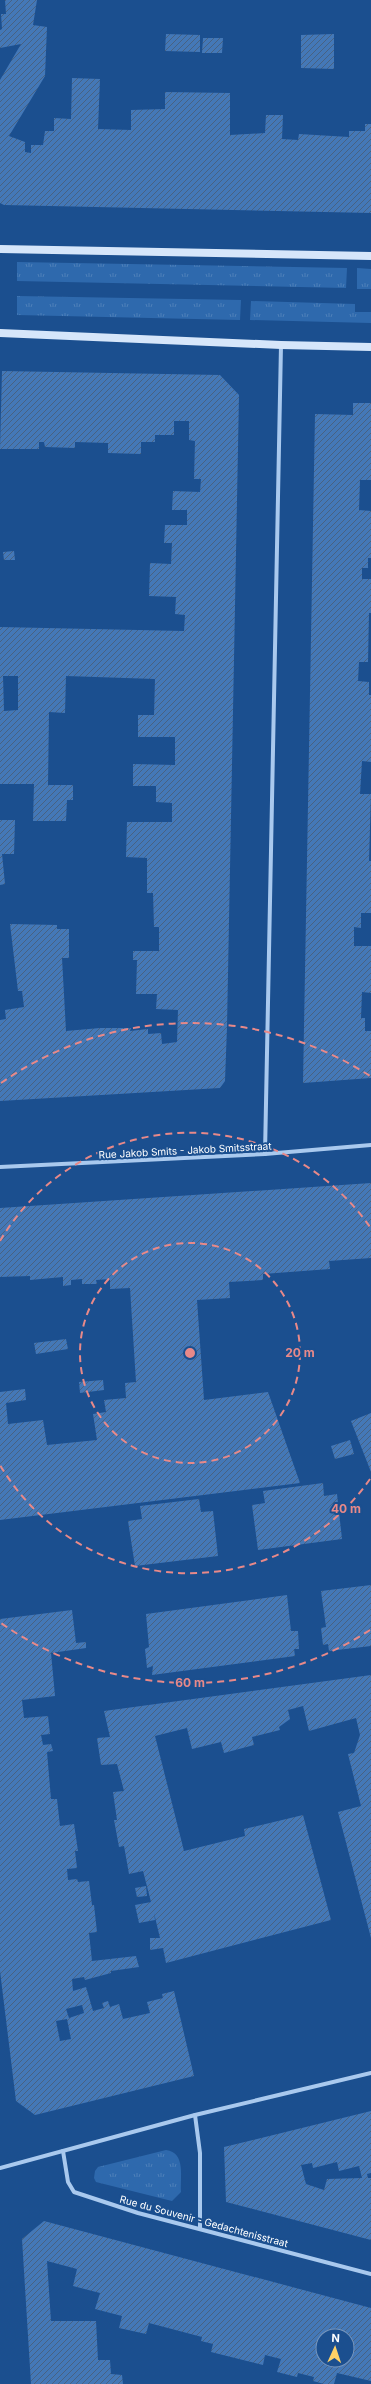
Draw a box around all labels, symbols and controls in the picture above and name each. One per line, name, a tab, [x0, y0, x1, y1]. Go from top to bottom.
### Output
street label: Rue Jakob Smits - Jakob Smitsstraat	[98, 1139, 273, 1161]
text: 20 m	[285, 1345, 315, 1360]
centre of rings	[183, 1346, 197, 1360]
text: 40 m	[331, 1501, 361, 1516]
text: 60 m	[175, 1675, 205, 1690]
street label: Rue du Souvenir - Gedachtenisstraat	[118, 2193, 290, 2249]
north arrow	[315, 2328, 355, 2368]
text: N	[331, 2331, 340, 2345]

